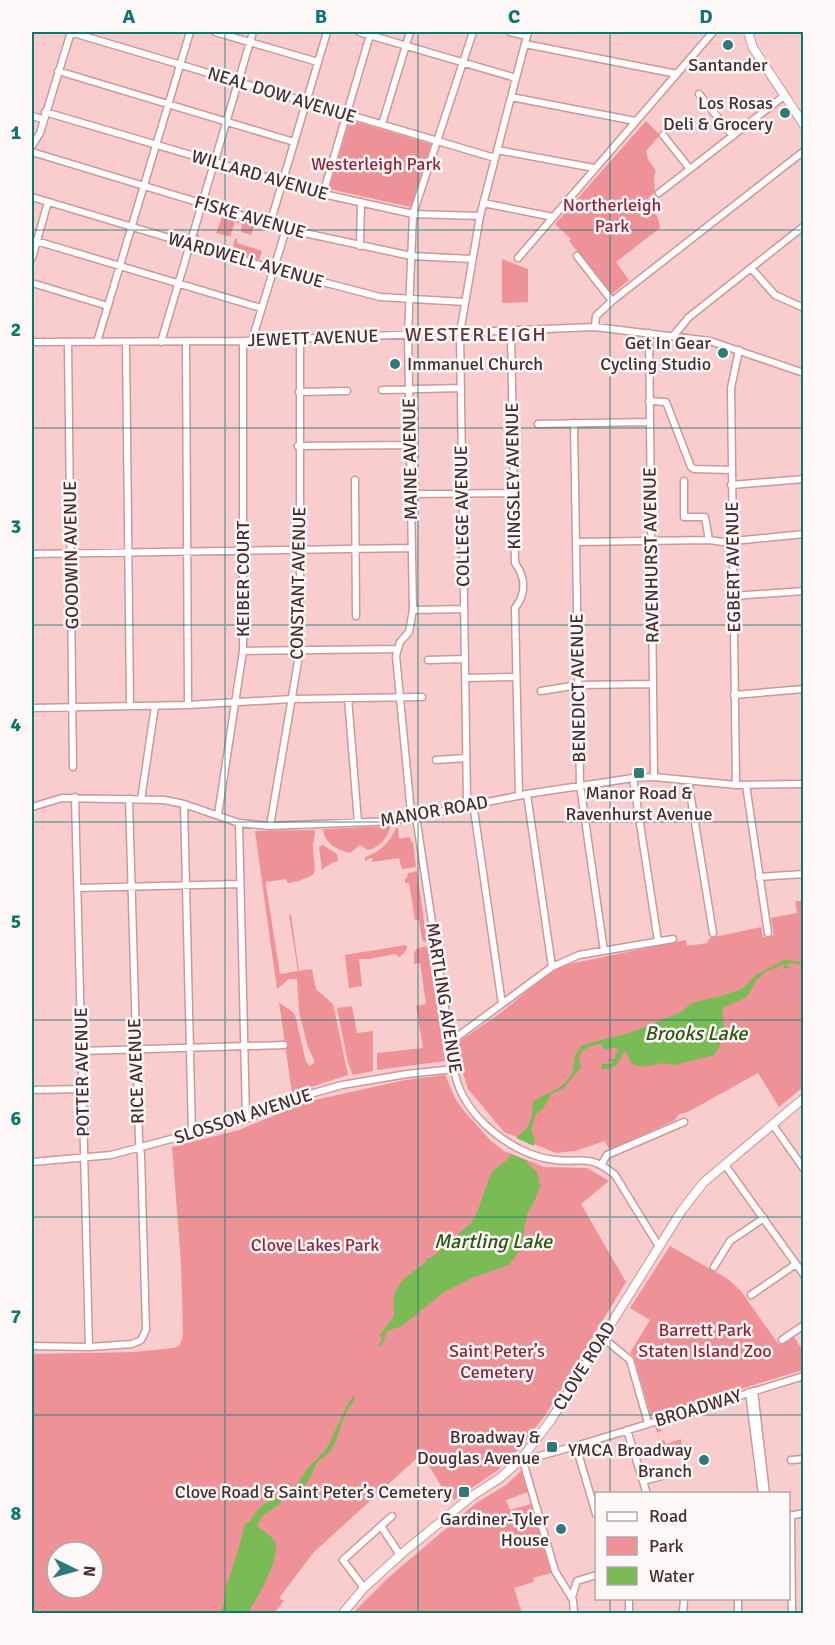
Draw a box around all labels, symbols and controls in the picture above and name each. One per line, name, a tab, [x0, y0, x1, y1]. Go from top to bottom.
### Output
text: A	[123, 4, 136, 29]
text: B	[315, 4, 327, 29]
text: C	[508, 4, 520, 29]
text: D	[699, 4, 713, 29]
marker: Santander	[721, 38, 735, 52]
place label: Santander	[688, 54, 768, 76]
street label: NEAL DOW AVENUE	[205, 62, 359, 128]
place label: Los Rosas Deli & Grocery	[663, 92, 774, 135]
marker: Los Rosas Deli & Grocery	[778, 106, 792, 120]
text: 1	[11, 120, 22, 145]
street label: WILLARD AVENUE	[189, 145, 331, 205]
park label: Westerleigh Park	[311, 153, 441, 175]
street label: FISKE AVENUE	[192, 191, 308, 243]
park label: Northerleigh Park	[563, 194, 661, 237]
street label: WARDWELL AVENUE	[165, 227, 327, 293]
text: 2	[11, 317, 21, 342]
district label: WESTERLEIGH	[405, 322, 547, 347]
street label: JEWETT AVENUE	[247, 325, 379, 351]
place label: Get In Gear Cycling Studio	[600, 332, 711, 375]
marker: Get In Gear Cycling Studio	[716, 346, 730, 360]
place label: Immanuel Church	[407, 353, 543, 375]
marker: Immanuel Church	[388, 357, 402, 371]
street label: MAINE AVENUE	[398, 398, 422, 520]
street label: KINGSLEY AVENUE	[501, 402, 525, 550]
street label: COLLEGE AVENUE	[450, 445, 474, 587]
street label: RAVENHURST AVENUE	[638, 467, 664, 643]
street label: GOODWIN AVENUE	[59, 480, 83, 630]
street label: EGBERT AVENUE	[721, 501, 745, 633]
street label: CONSTANT AVENUE	[286, 506, 310, 660]
text: 3	[11, 514, 21, 539]
street label: KEIBER COURT	[232, 521, 254, 637]
street label: BENEDICT AVENUE	[566, 613, 590, 763]
text: 4	[11, 712, 22, 737]
marker: Manor Road & Ravenhurst Avenue	[632, 766, 646, 780]
place label: Manor Road & Ravenhurst Avenue	[565, 782, 713, 825]
street label: MANOR ROAD	[378, 791, 490, 831]
text: 5	[11, 909, 21, 934]
street label: MARTLING AVENUE	[421, 921, 467, 1075]
street label: POTTER AVENUE	[70, 1007, 94, 1137]
street label: RICE AVENUE	[123, 1018, 149, 1124]
water label: Brooks Lake	[645, 1021, 748, 1046]
street label: SLOSSON AVENUE	[171, 1083, 315, 1149]
text: 6	[11, 1106, 22, 1131]
water label: Martling Lake	[434, 1229, 553, 1254]
park label: Clove Lakes Park	[251, 1234, 379, 1256]
text: 7	[11, 1304, 22, 1329]
street label: CLOVE ROAD	[548, 1317, 620, 1415]
park label: Barrett Park Staten Island Zoo	[638, 1319, 772, 1362]
park label: Saint Peter’s Cemetery	[449, 1340, 545, 1383]
street label: BROADWAY	[652, 1384, 744, 1432]
place label: Broadway & Douglas Avenue	[417, 1426, 540, 1469]
place label: YMCA Broadway Branch	[568, 1439, 693, 1482]
marker: Broadway & Douglas Avenue	[545, 1440, 559, 1454]
marker: YMCA Broadway Branch	[697, 1453, 711, 1467]
place label: Clove Road & Saint Peter’s Cemetery	[175, 1481, 453, 1503]
marker: Clove Road & Saint Peter’s Cemetery	[457, 1485, 471, 1499]
legend	[595, 1492, 790, 1600]
text: 8	[11, 1501, 22, 1526]
text: Road	[649, 1505, 688, 1527]
place label: Gardiner-Tyler House	[440, 1508, 549, 1551]
marker: Gardiner-Tyler House	[554, 1522, 568, 1536]
text: Park	[649, 1535, 684, 1557]
north arrow	[45, 1540, 105, 1600]
text: N	[78, 1565, 99, 1578]
text: Water	[649, 1565, 695, 1587]

